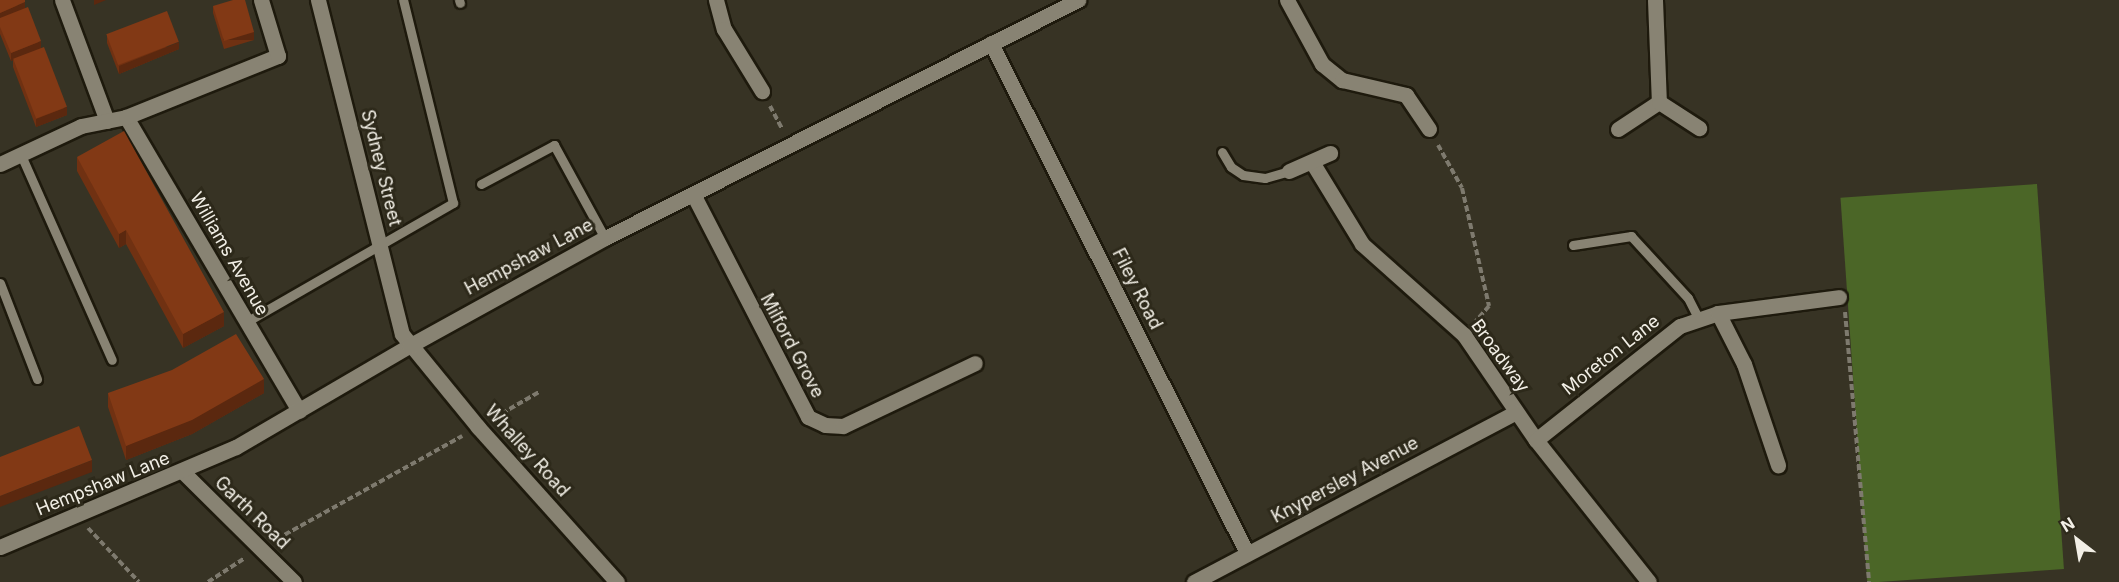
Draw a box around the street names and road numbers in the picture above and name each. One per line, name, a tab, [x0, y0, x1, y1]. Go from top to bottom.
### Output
street label: Sydney Street	[356, 108, 406, 228]
street label: Williams Avenue	[185, 188, 273, 320]
street label: Hempshaw Lane	[461, 214, 597, 300]
street label: Filey Road	[1107, 245, 1167, 333]
street label: Milford Grove	[755, 290, 829, 402]
street label: Moreton Lane	[1558, 310, 1664, 400]
street label: Broadway	[1466, 315, 1534, 397]
street label: Whalley Road	[480, 401, 574, 501]
street label: Knypersley Avenue	[1268, 432, 1422, 528]
street label: Hempshaw Lane	[33, 447, 173, 521]
street label: Garth Road	[210, 472, 294, 554]

